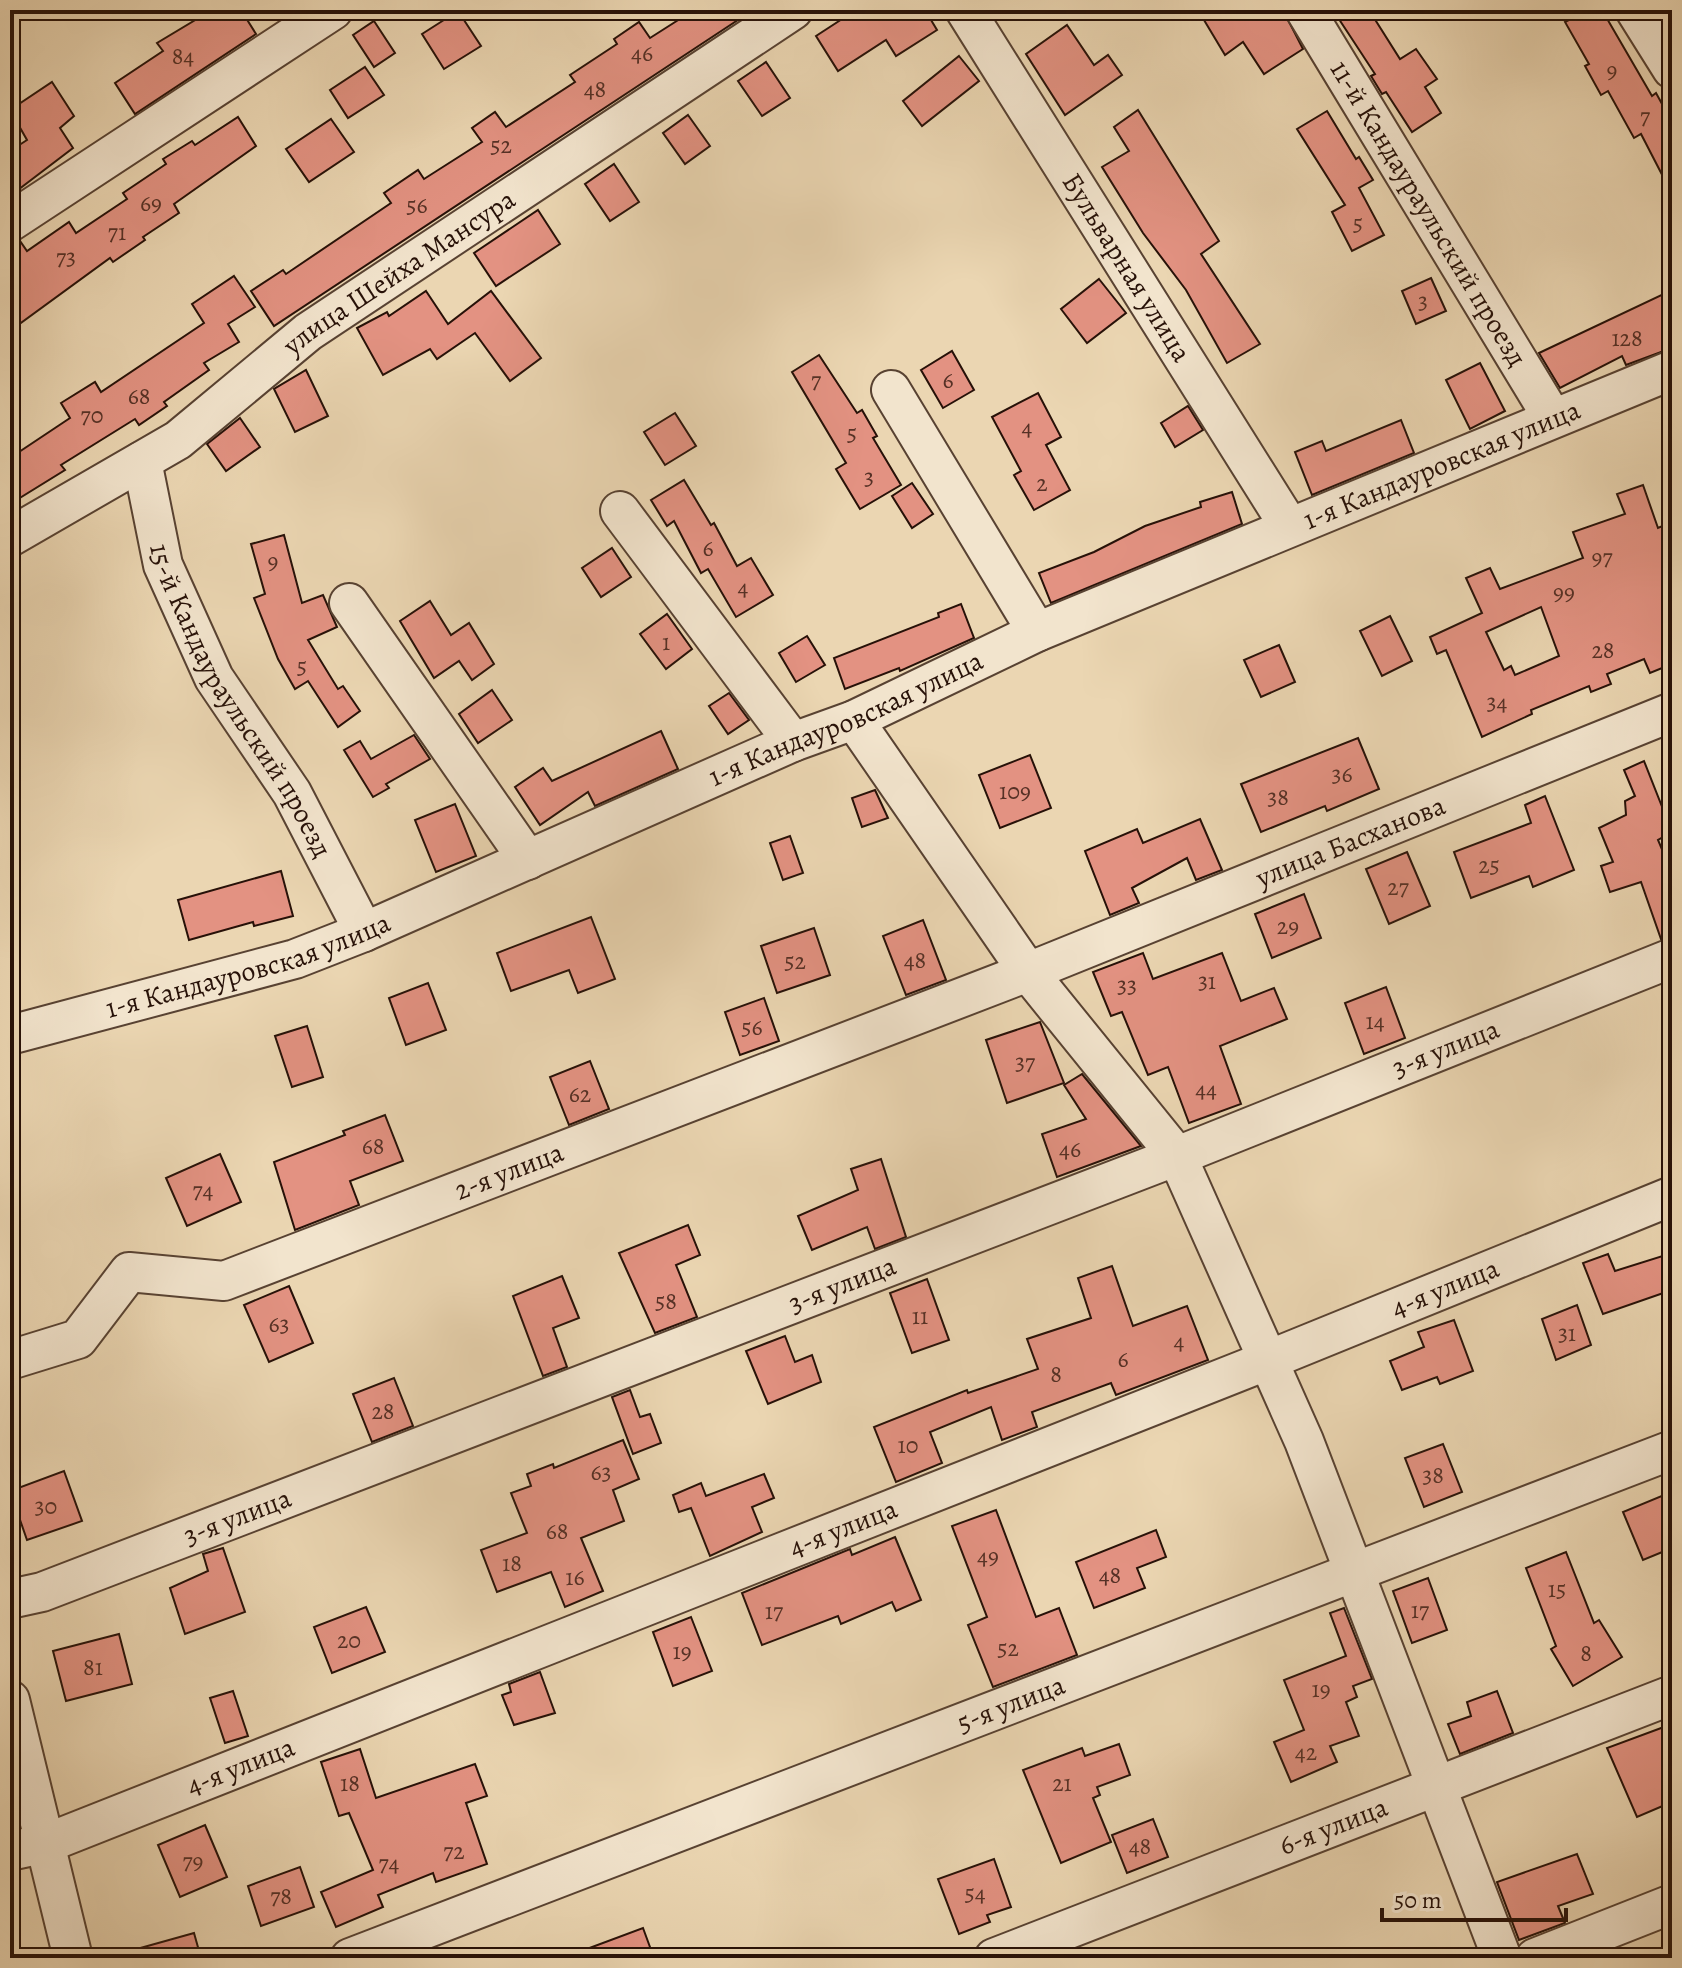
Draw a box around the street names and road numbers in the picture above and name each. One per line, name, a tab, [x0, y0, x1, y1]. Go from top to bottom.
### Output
street label: 11-й Кандаураульский проезд	[1321, 53, 1536, 374]
street label: Бульварная улица	[1053, 166, 1200, 369]
street label: улица Шейха Мансура	[274, 181, 523, 365]
street label: 1-я Кандауровская улица	[1298, 391, 1586, 539]
street label: 15-й Кандаураульский проезд	[140, 540, 341, 864]
street label: 1-я Кандауровская улица	[703, 642, 989, 796]
street label: улица Басханова	[1249, 786, 1451, 897]
street label: 1-я Кандауровская улица	[102, 904, 397, 1028]
street label: 3-я улица	[1386, 1010, 1505, 1087]
street label: 2-я улица	[449, 1133, 569, 1210]
street label: 3-я улица	[783, 1247, 902, 1322]
street label: 4-я улица	[1385, 1249, 1505, 1327]
street label: 3-я улица	[178, 1479, 297, 1555]
street label: 4-я улица	[783, 1490, 903, 1567]
street label: 5-я улица	[951, 1666, 1070, 1742]
street label: 4-я улица	[181, 1728, 300, 1805]
street label: 6-я улица	[1274, 1788, 1393, 1865]

